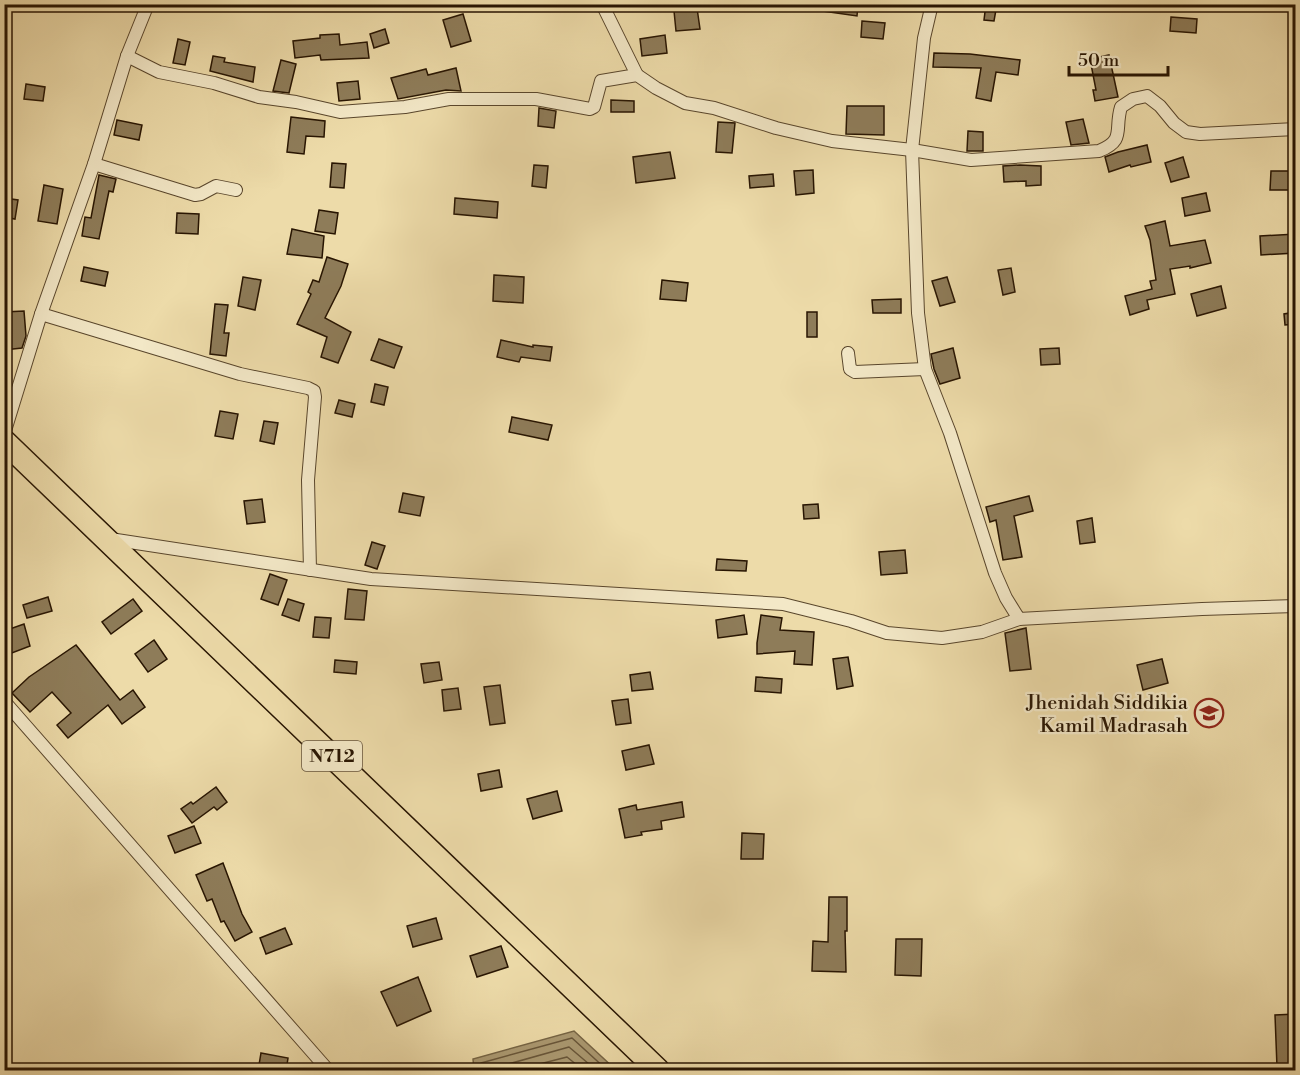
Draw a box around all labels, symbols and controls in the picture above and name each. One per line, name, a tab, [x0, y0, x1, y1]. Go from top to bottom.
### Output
scale bar	[1069, 39, 1168, 77]
text: 50 m	[1078, 49, 1120, 72]
place label: Jhenidah Siddikia Kamil Madrasah	[1025, 691, 1189, 739]
school or university icon: Jhenidah Siddikia Kamil Madrasah	[1193, 697, 1225, 729]
road number: N712	[302, 741, 362, 771]

